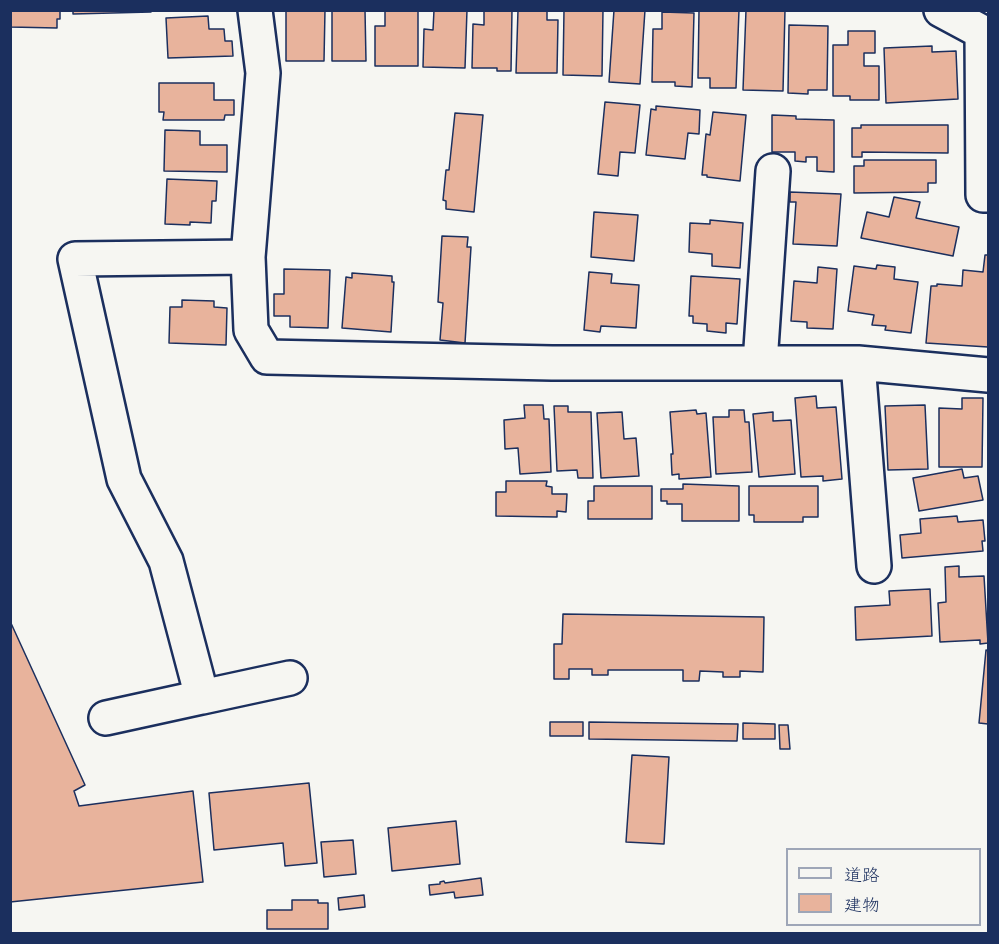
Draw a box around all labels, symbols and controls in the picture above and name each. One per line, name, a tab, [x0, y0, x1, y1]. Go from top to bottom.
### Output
legend	[786, 848, 981, 926]
text: 道路	[844, 860, 880, 887]
text: 建物	[844, 890, 880, 917]

